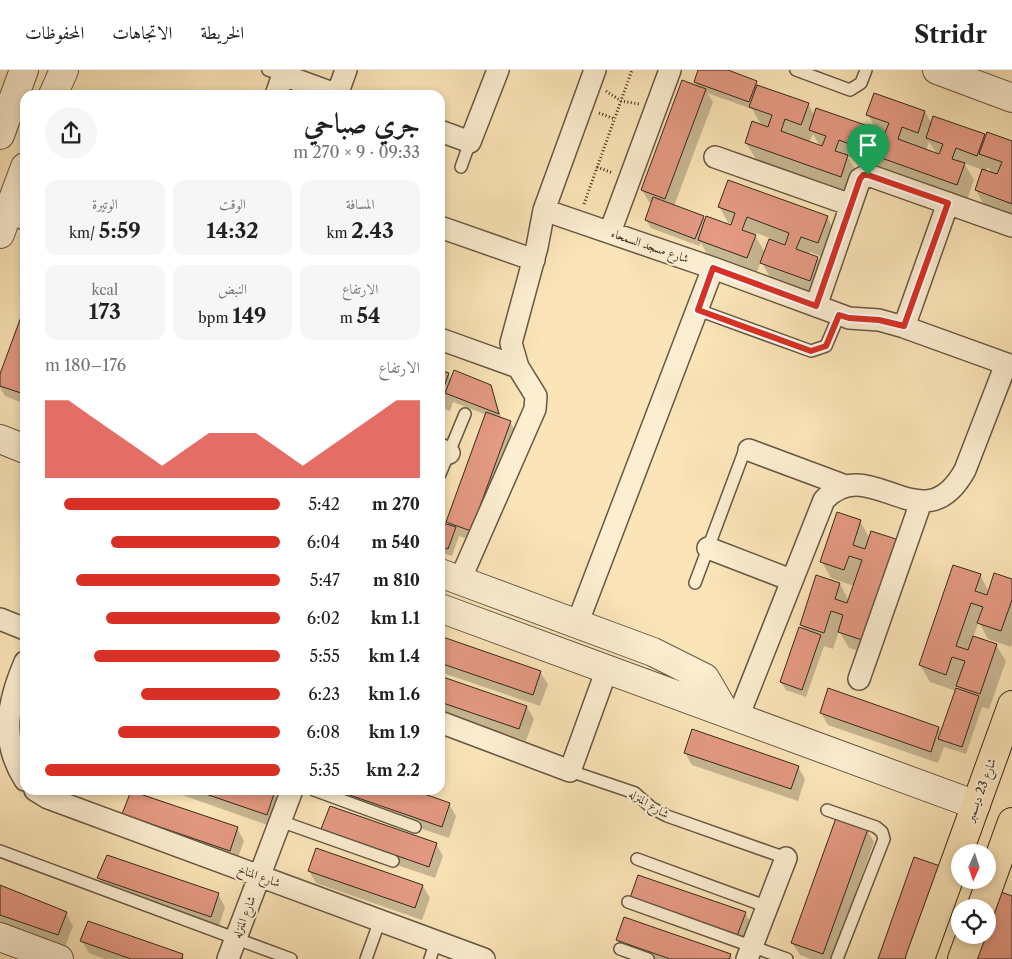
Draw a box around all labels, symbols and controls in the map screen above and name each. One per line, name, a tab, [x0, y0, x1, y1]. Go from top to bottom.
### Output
text: Stridr	[914, 20, 987, 49]
text: المحفوظات	[25, 22, 84, 44]
text: الاتجاهات	[112, 22, 172, 44]
text: الخريطة	[200, 22, 244, 44]
text: جري صباحي	[304, 106, 420, 140]
button: share	[45, 107, 97, 159]
pin	[847, 124, 889, 175]
icon: arrive	[854, 131, 882, 159]
text: 09:33 · 9 × 270 m	[293, 142, 420, 162]
text: الوتيرة	[92, 195, 118, 213]
text: الوقت	[219, 195, 246, 213]
text: المسافة	[346, 195, 374, 213]
text: 5:59	[99, 218, 141, 243]
text: 14:32	[206, 218, 259, 243]
text: 2.43	[351, 218, 394, 243]
text: /km	[69, 224, 99, 242]
text: km	[326, 224, 351, 242]
street label: شارع مسجد السمحاء	[608, 225, 691, 270]
text: النبض	[218, 280, 247, 298]
text: الارتفاع	[342, 280, 378, 298]
text: kcal	[92, 281, 118, 299]
text: 173	[89, 299, 121, 324]
text: 149	[232, 303, 267, 328]
text: 54	[357, 303, 381, 328]
text: bpm	[198, 309, 232, 327]
text: m	[340, 309, 357, 327]
text: 176–180 m	[45, 355, 126, 375]
text: الارتفاع	[378, 357, 420, 377]
text: 5:42	[308, 494, 340, 514]
text: 270 m	[372, 494, 420, 514]
text: 6:04	[307, 532, 340, 552]
text: 540 m	[372, 532, 420, 552]
text: 5:47	[310, 570, 340, 590]
text: 810 m	[373, 570, 420, 590]
text: 6:02	[307, 608, 340, 628]
text: 1.1 km	[371, 608, 420, 628]
text: 5:55	[309, 646, 340, 666]
text: 1.4 km	[368, 646, 420, 666]
text: 6:23	[308, 684, 340, 704]
text: 1.6 km	[368, 684, 420, 704]
text: 6:08	[307, 722, 340, 742]
text: 1.9 km	[369, 722, 420, 742]
street label: شارع 23 ديسمبر	[961, 756, 1003, 827]
text: 5:35	[309, 760, 340, 780]
text: 2.2 km	[366, 760, 420, 780]
street label: شارع المنزله	[624, 786, 672, 825]
north arrow	[951, 844, 996, 889]
map controls	[951, 844, 996, 944]
street label: شارع المناخ	[234, 861, 283, 894]
street label: شارع المنزله	[229, 893, 262, 941]
button: locate	[951, 899, 996, 944]

